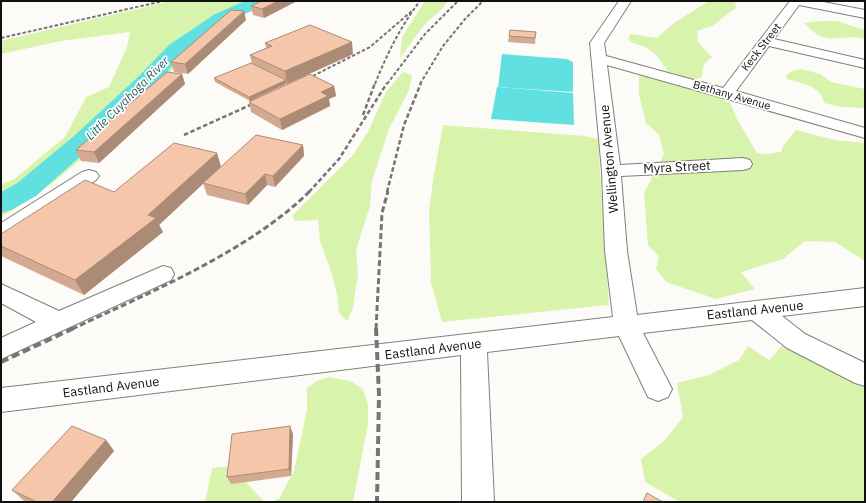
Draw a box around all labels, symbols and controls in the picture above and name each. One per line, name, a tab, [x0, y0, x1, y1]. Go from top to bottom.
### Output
street label: Keck Street	[738, 20, 784, 74]
water label: Little Cuyahoga River	[82, 53, 172, 143]
street label: Bethany Avenue	[692, 77, 772, 113]
street label: Wellington Avenue	[596, 104, 622, 214]
street label: Myra Street	[643, 157, 711, 177]
street label: Eastland Avenue	[706, 296, 804, 324]
street label: Eastland Avenue	[384, 335, 482, 363]
street label: Eastland Avenue	[62, 373, 160, 401]

